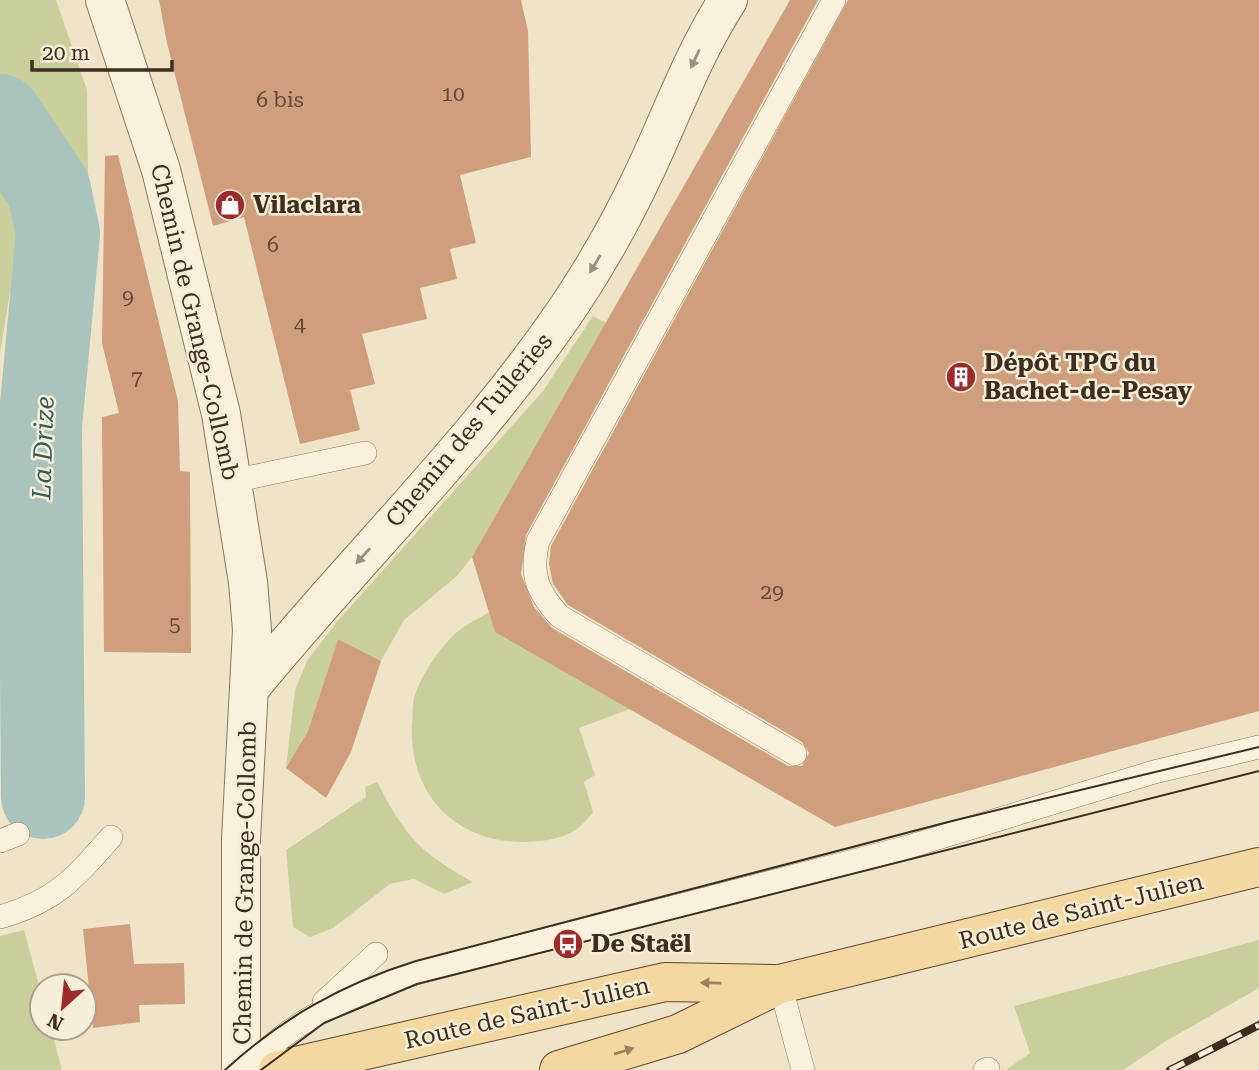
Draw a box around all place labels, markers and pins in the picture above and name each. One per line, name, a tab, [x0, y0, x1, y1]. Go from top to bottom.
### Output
shop icon: Vilaclara	[213, 188, 247, 222]
place label: Vilaclara	[253, 191, 361, 219]
place label: Dépôt TPG du Bachet-de-Pesay	[984, 349, 1192, 405]
building icon: Dépôt TPG du Bachet-de-Pesay	[944, 360, 978, 394]
bus stop icon: De Staël	[551, 927, 585, 961]
place label: De Staël	[591, 930, 691, 958]

